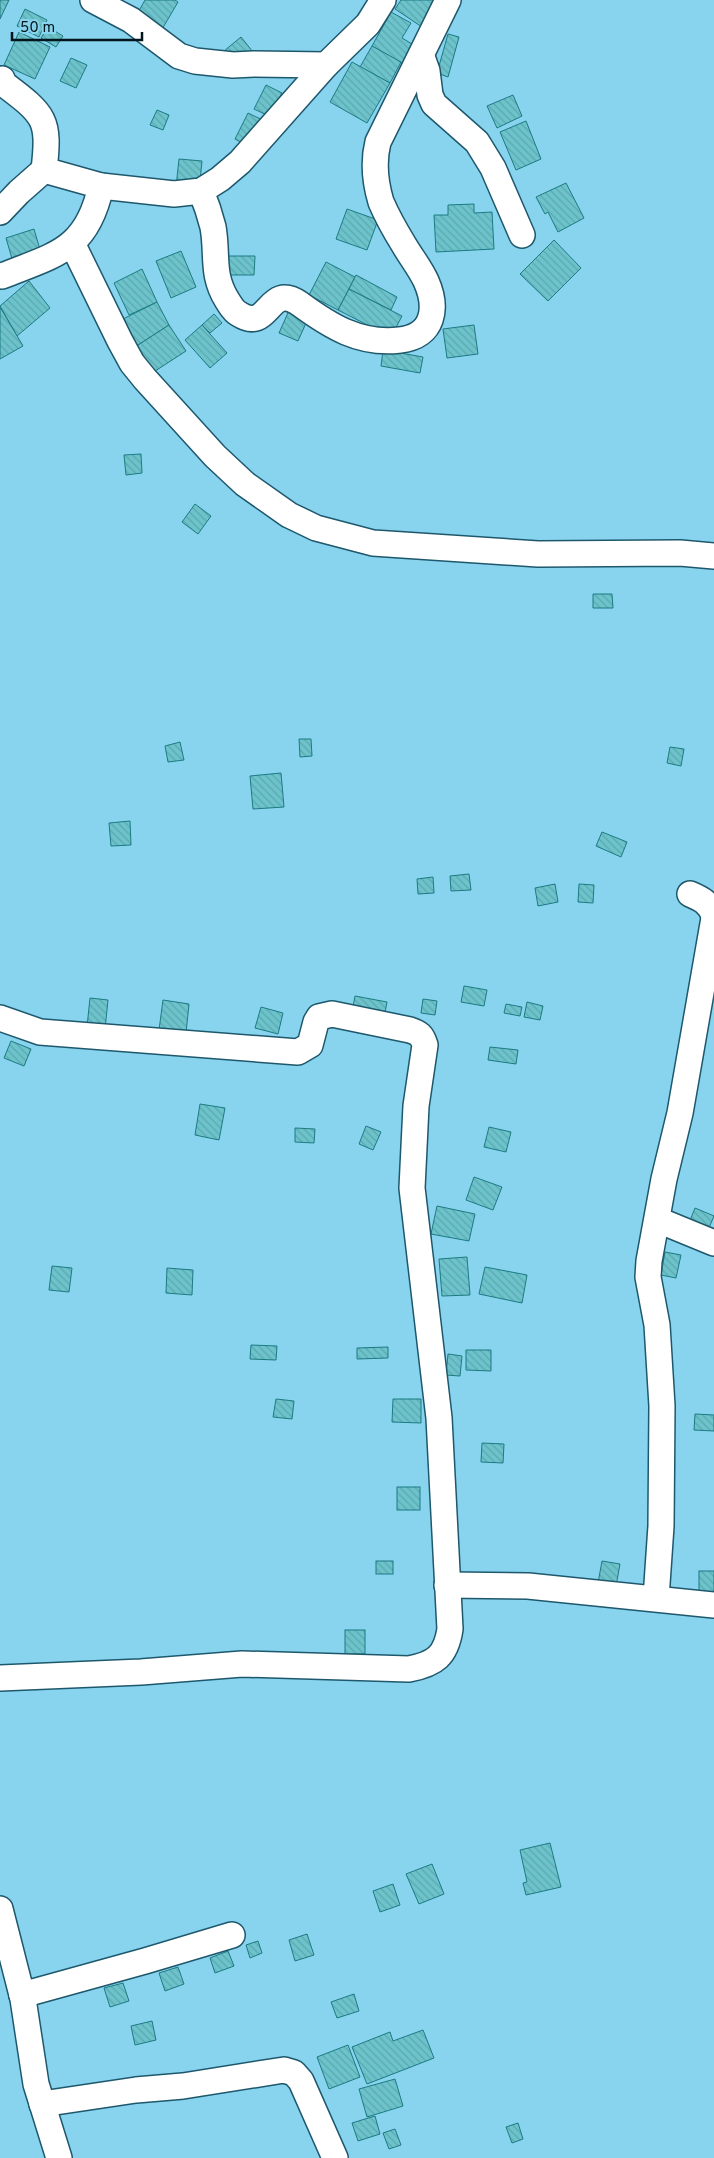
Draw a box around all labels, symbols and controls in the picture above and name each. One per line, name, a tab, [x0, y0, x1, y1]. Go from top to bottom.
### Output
scale bar	[12, 10, 142, 42]
text: 50 m	[20, 19, 55, 38]

